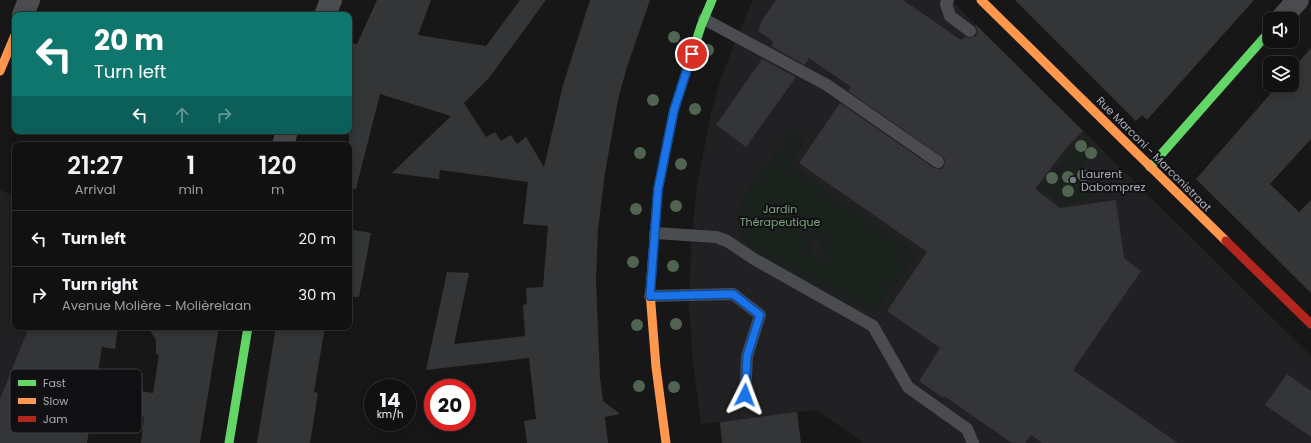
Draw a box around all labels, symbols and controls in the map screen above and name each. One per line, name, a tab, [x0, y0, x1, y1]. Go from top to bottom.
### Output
map controls	[1263, 12, 1299, 92]
button: sound	[1263, 12, 1299, 48]
text: 20 m	[94, 21, 164, 60]
icon: left	[28, 28, 80, 80]
pin	[675, 37, 709, 71]
icon: arrive	[681, 43, 703, 65]
button: layers	[1263, 56, 1299, 92]
text: Turn left	[94, 59, 166, 84]
street label: Rue Marconi - Marconistraat	[1093, 93, 1215, 215]
icon: left	[129, 104, 151, 126]
icon: ahead	[171, 104, 193, 126]
icon: right	[213, 104, 235, 126]
text: 21:27	[67, 149, 123, 182]
text: 1	[187, 149, 195, 182]
text: 120	[259, 149, 297, 182]
place label: Laurent Dabomprez	[1081, 166, 1145, 195]
marker: Laurent Dabomprez	[1068, 175, 1078, 185]
text: Arrival	[75, 180, 116, 199]
text: min	[178, 180, 203, 199]
text: m	[271, 180, 284, 199]
park label: Jardin Thérapeutique	[740, 201, 821, 230]
icon: left	[28, 228, 50, 250]
text: Turn left	[62, 228, 126, 249]
text: 20 m	[298, 228, 336, 249]
text: Turn right	[62, 274, 138, 295]
icon: right	[28, 284, 50, 306]
text: 30 m	[298, 284, 336, 305]
text: Avenue Molière - Molièrelaan	[62, 296, 251, 315]
legend	[10, 369, 142, 433]
position arrow	[724, 374, 766, 416]
text: Fast	[43, 375, 66, 391]
speed limit sign: 20	[424, 379, 476, 431]
text: 14	[379, 386, 401, 414]
text: Slow	[43, 393, 68, 409]
text: km/h	[377, 407, 403, 422]
text: Jam	[43, 411, 68, 427]

